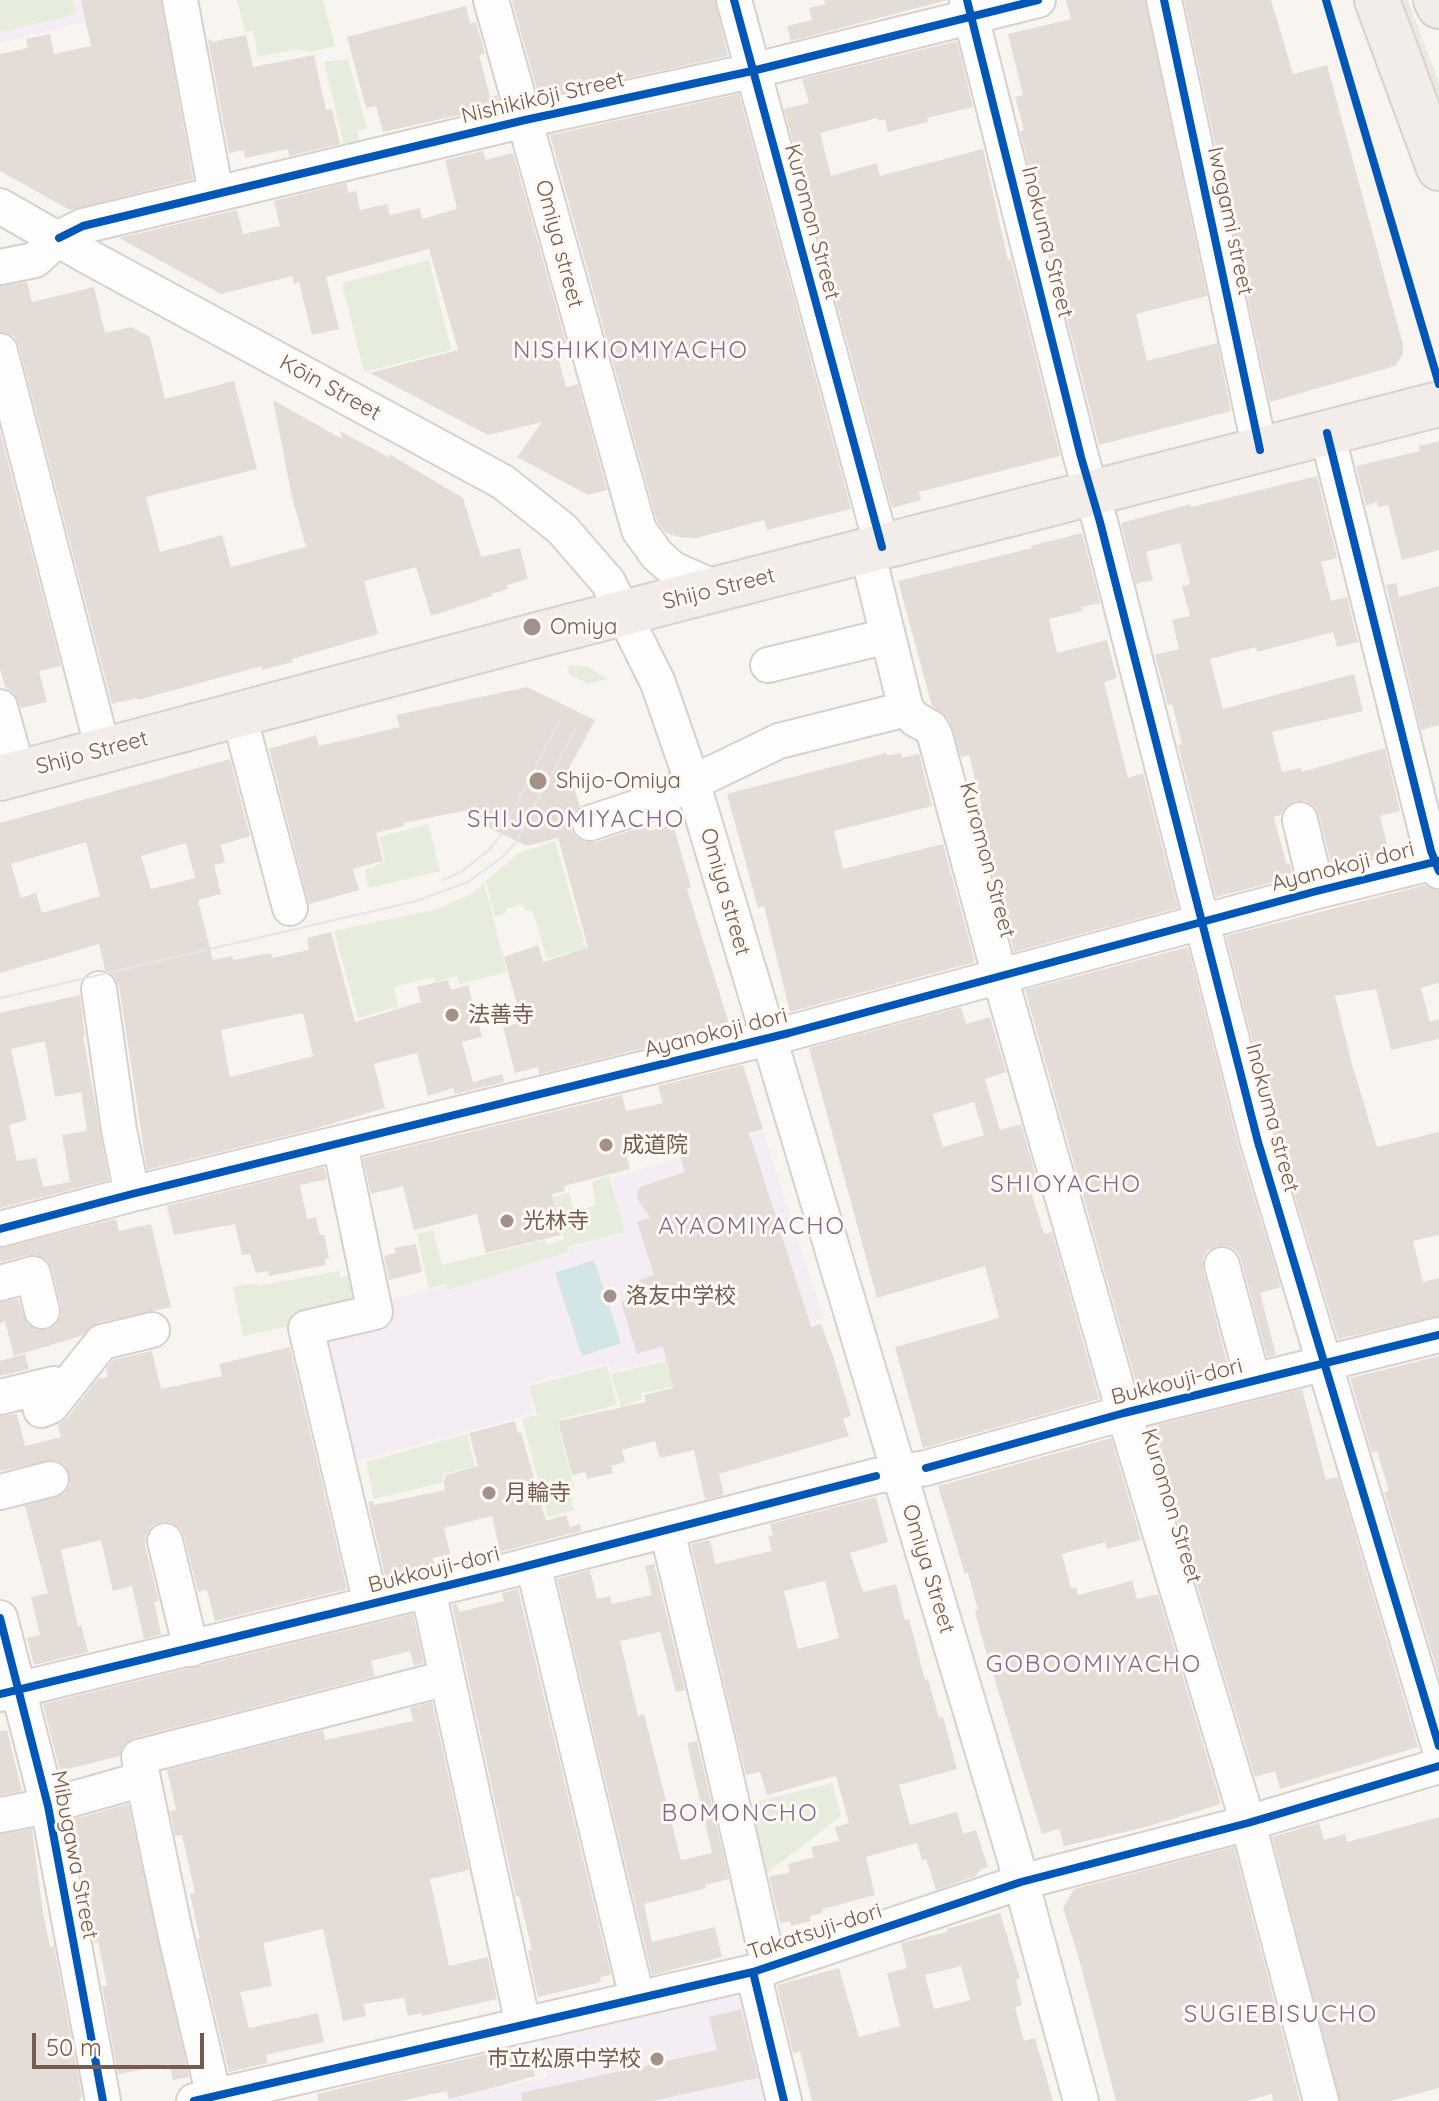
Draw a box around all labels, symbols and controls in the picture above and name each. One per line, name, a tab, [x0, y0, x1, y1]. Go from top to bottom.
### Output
street label: Nishikikōji Street	[459, 66, 627, 130]
street label: Kuromon Street	[778, 141, 846, 303]
street label: Iwagami street	[1201, 144, 1259, 298]
street label: Inokuma Street	[1015, 164, 1079, 320]
street label: Omiya street	[529, 177, 589, 311]
district label: NISHIKIOMIYACHO	[513, 337, 749, 365]
street label: Kōin Street	[275, 349, 385, 427]
street label: Shijo Street	[660, 562, 778, 616]
place label: Omiya	[550, 614, 617, 640]
marker: Omiya	[521, 616, 543, 638]
street label: Shijo Street	[33, 725, 151, 781]
place label: Shijo-Omiya	[556, 768, 681, 794]
marker: Shijo-Omiya	[527, 770, 549, 792]
street label: Kuromon Street	[953, 779, 1021, 941]
district label: SHIJOOMIYACHO	[467, 806, 685, 834]
street label: Omiya street	[694, 825, 756, 959]
street label: Ayanokoji dori	[1269, 836, 1417, 898]
place label: 法善寺	[468, 1002, 534, 1028]
street label: Ayanokoji dori	[642, 1002, 790, 1064]
marker: 法善寺	[443, 1006, 461, 1024]
street label: Inokuma street	[1239, 1041, 1305, 1195]
place label: 成道院	[622, 1132, 688, 1158]
marker: 成道院	[597, 1136, 615, 1154]
district label: SHIOYACHO	[990, 1171, 1142, 1199]
place label: 光林寺	[523, 1208, 589, 1234]
marker: 光林寺	[498, 1212, 516, 1230]
district label: AYAOMIYACHO	[658, 1213, 846, 1241]
place label: 洛友中学校	[626, 1283, 736, 1309]
marker: 洛友中学校	[601, 1287, 619, 1305]
street label: Bukkouji-dori	[1108, 1353, 1246, 1411]
street label: Kuromon Street	[1135, 1425, 1207, 1587]
place label: 月輪寺	[505, 1480, 571, 1506]
marker: 月輪寺	[480, 1484, 498, 1502]
street label: Omiya Street	[896, 1501, 960, 1637]
street label: Bukkouji-dori	[365, 1541, 503, 1599]
district label: GOBOOMIYACHO	[986, 1651, 1202, 1679]
street label: Mibugawa Street	[45, 1768, 103, 1942]
district label: BOMONCHO	[661, 1800, 819, 1828]
street label: Takatsuji-dori	[745, 1898, 885, 1966]
district label: SUGIEBISUCHO	[1184, 2001, 1378, 2029]
scale bar	[36, 2017, 208, 2067]
text: 50 m	[46, 2032, 102, 2062]
place label: 市立松原中学校	[487, 2046, 641, 2072]
marker: 市立松原中学校	[648, 2050, 666, 2068]

